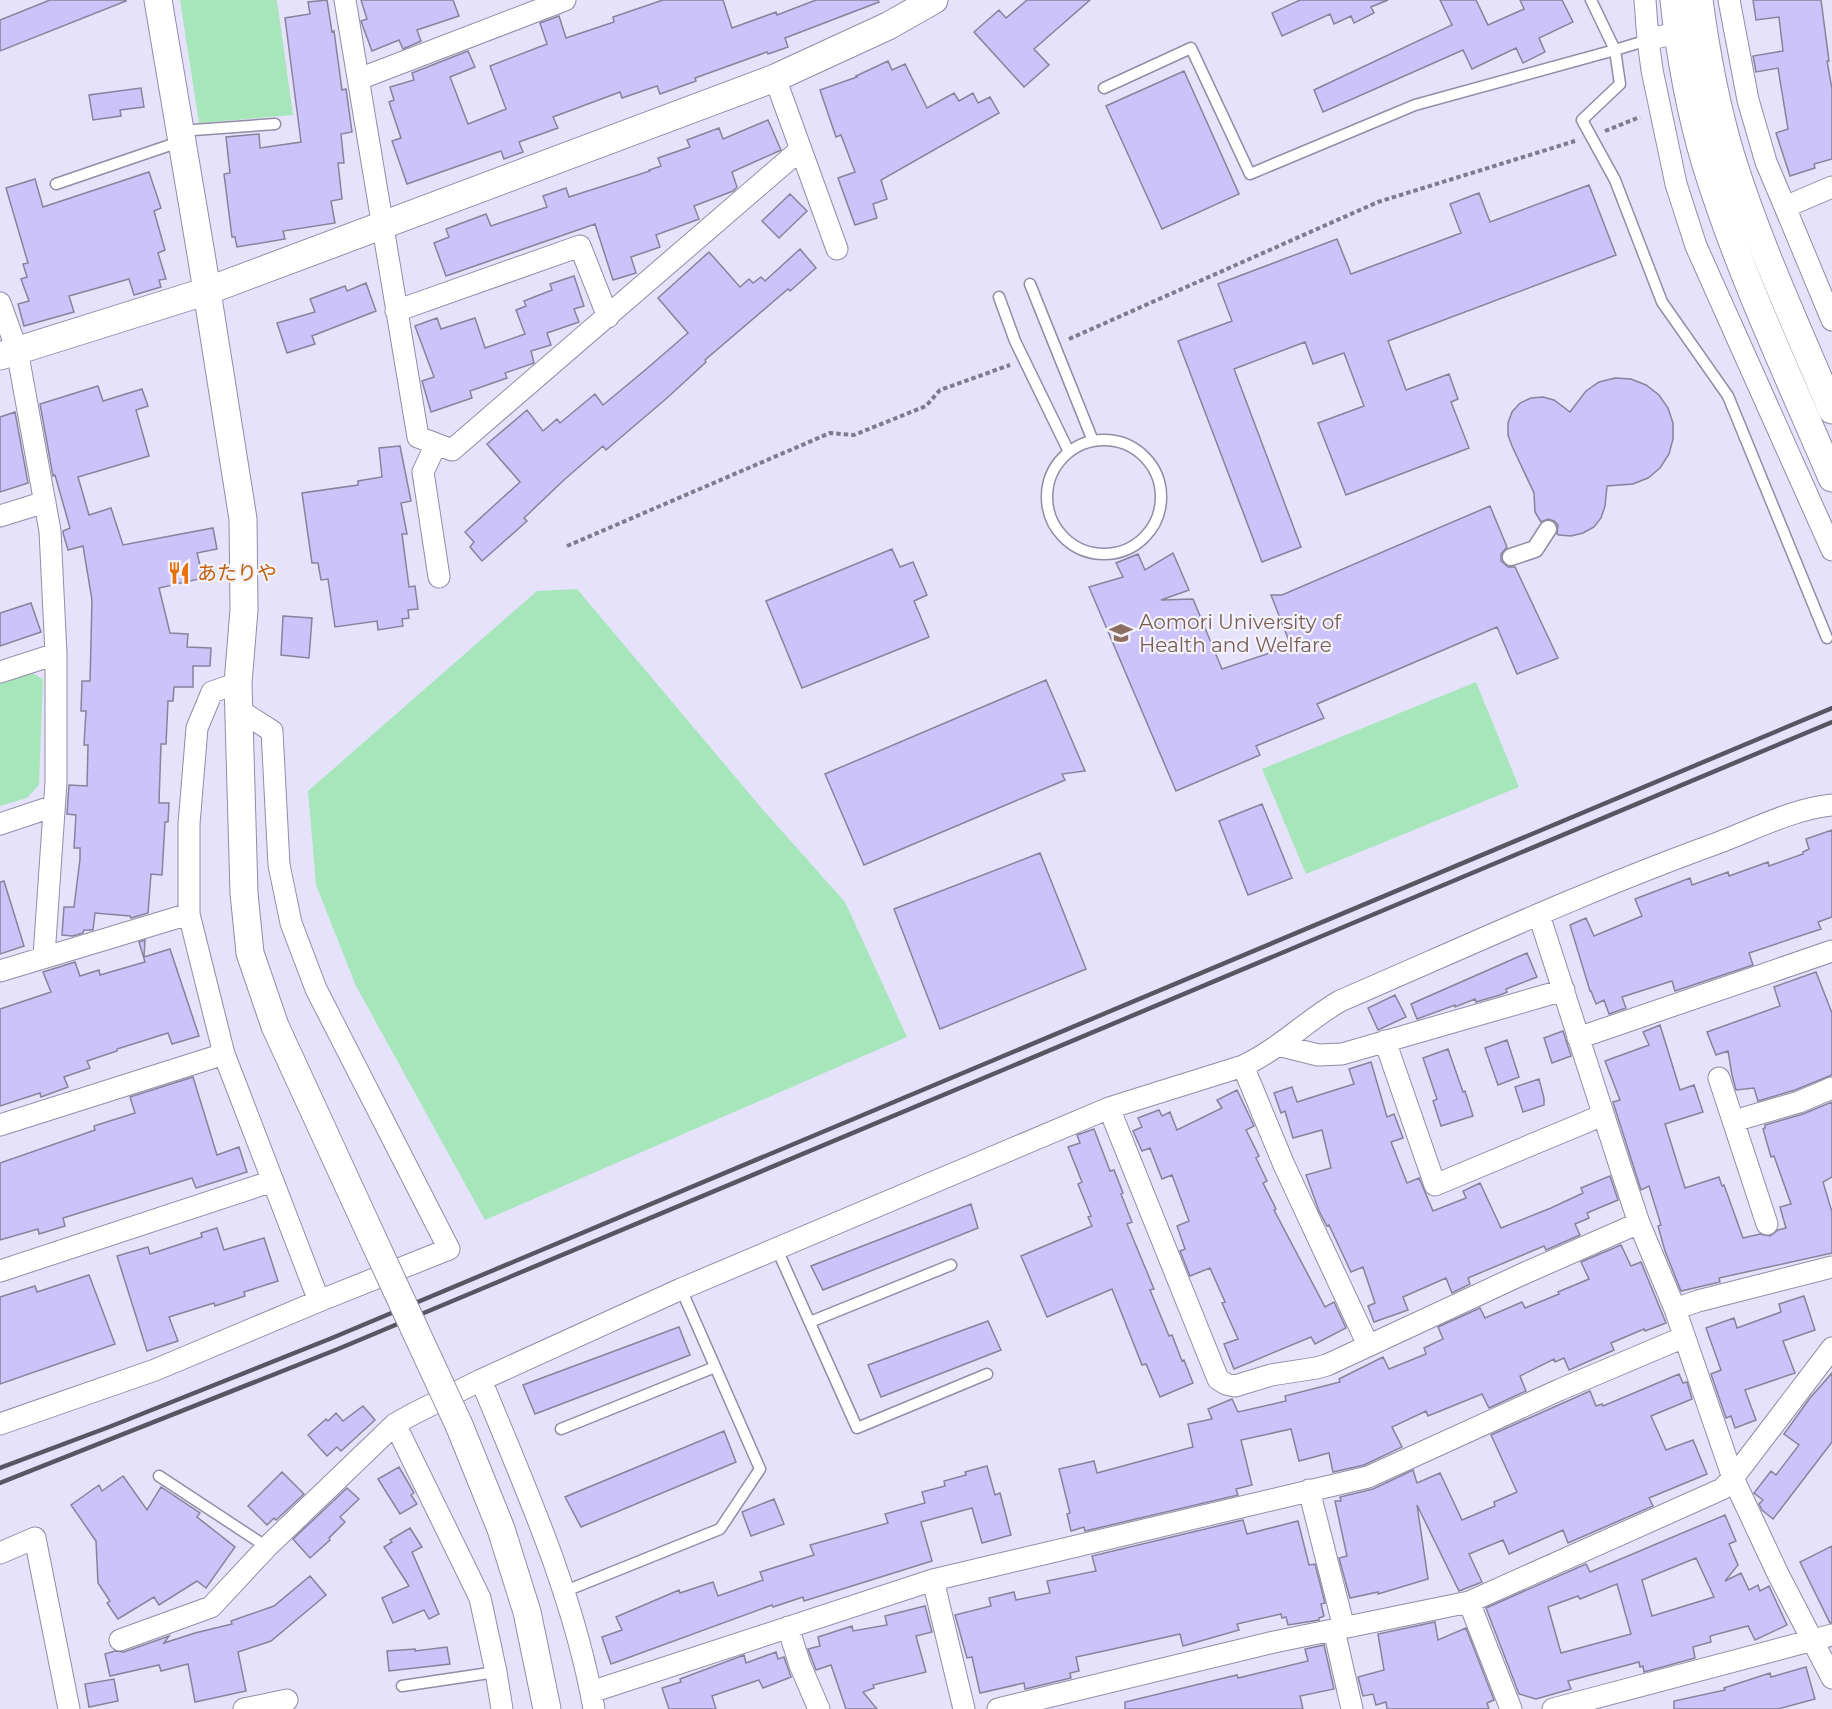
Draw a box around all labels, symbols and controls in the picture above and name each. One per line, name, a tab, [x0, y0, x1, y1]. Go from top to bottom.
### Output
restaurant icon: あたりや	[166, 560, 192, 586]
place label: あたりや	[197, 561, 277, 585]
place label: Aomori University of Health and Welfare	[1139, 610, 1342, 657]
school or university icon: Aomori University of Health and Welfare	[1108, 620, 1134, 646]

